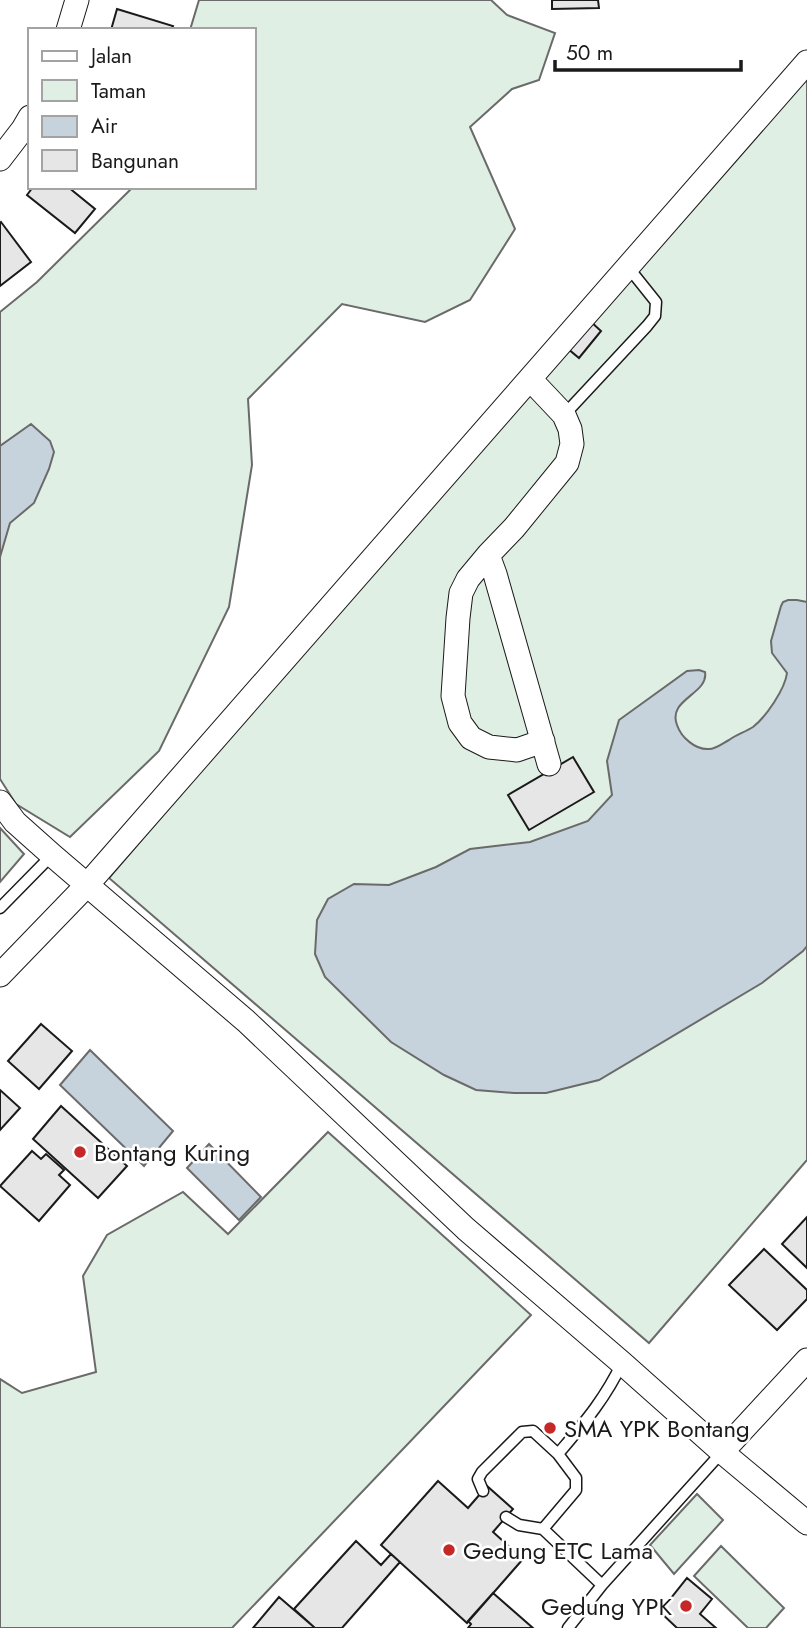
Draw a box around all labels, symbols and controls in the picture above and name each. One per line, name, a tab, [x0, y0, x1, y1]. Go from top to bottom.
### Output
legend	[28, 28, 256, 189]
scale bar	[555, 28, 740, 72]
text: 50 m	[566, 38, 613, 68]
text: Jalan	[88, 41, 132, 71]
text: Taman	[91, 76, 146, 106]
text: Air	[91, 111, 118, 141]
text: Bangunan	[91, 146, 179, 176]
place label: Bontang Kuring	[94, 1135, 250, 1170]
marker: Bontang Kuring	[72, 1144, 88, 1160]
place label: SMA YPK Bontang	[564, 1411, 750, 1446]
marker: SMA YPK Bontang	[542, 1420, 558, 1436]
place label: Gedung ETC Lama	[463, 1533, 653, 1568]
marker: Gedung ETC Lama	[441, 1542, 457, 1558]
place label: Gedung YPK	[541, 1589, 672, 1624]
marker: Gedung YPK	[678, 1598, 694, 1614]

